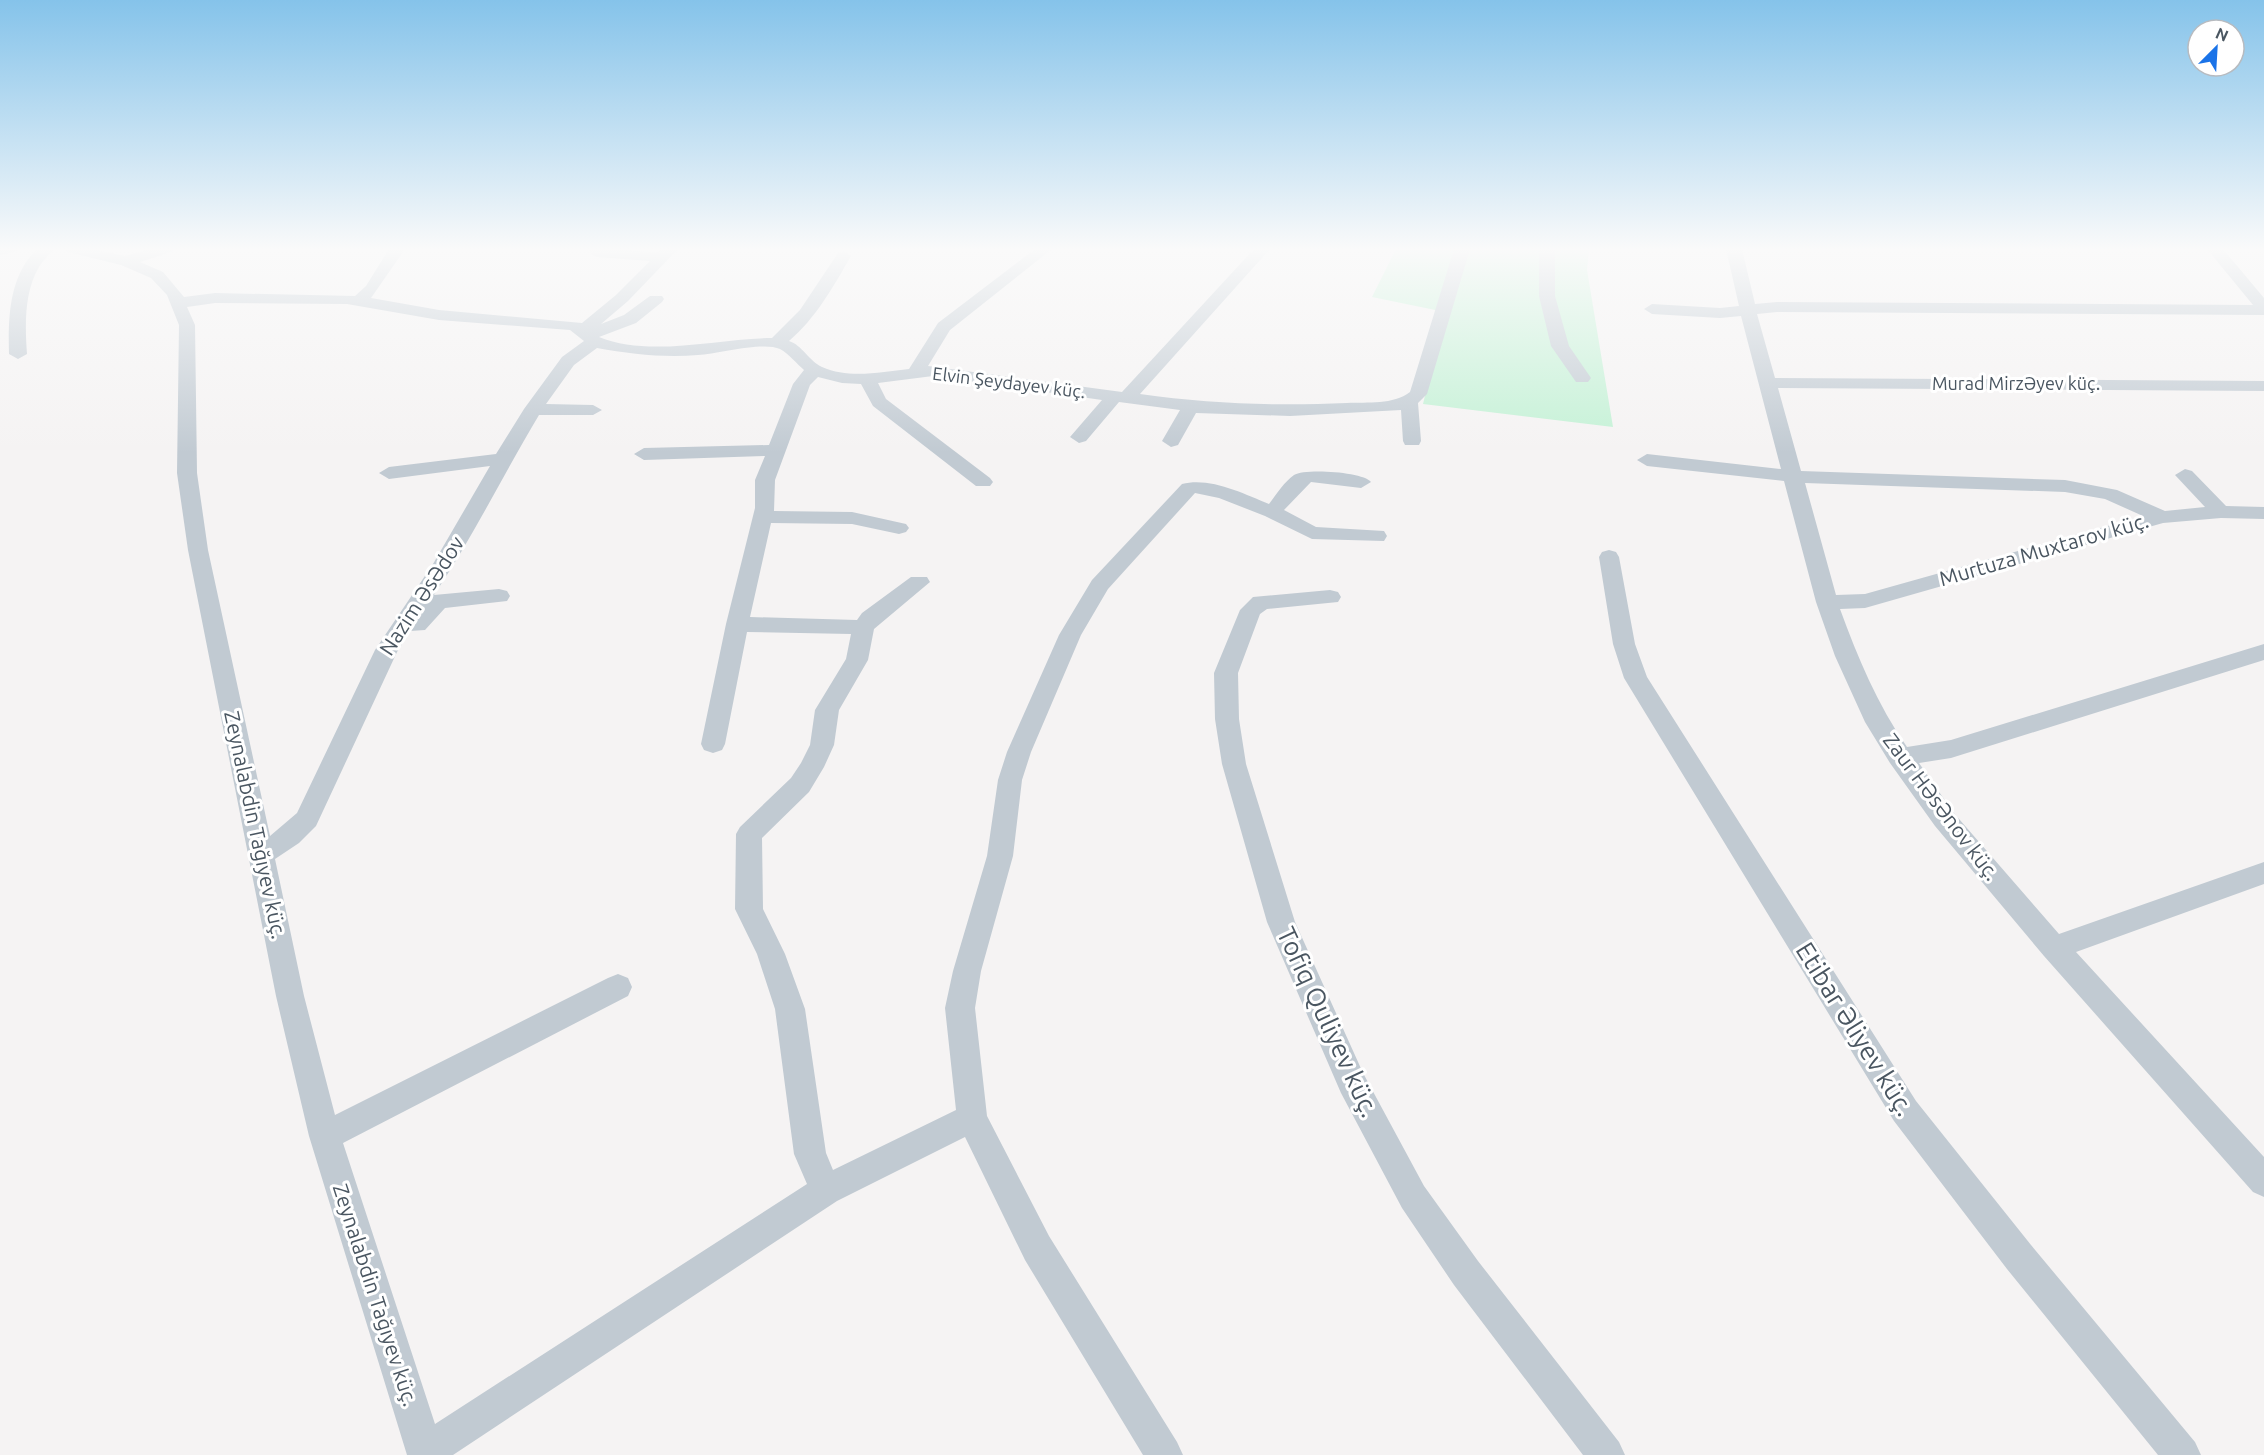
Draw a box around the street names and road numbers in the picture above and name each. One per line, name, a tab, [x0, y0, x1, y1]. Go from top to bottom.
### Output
street label: Elvin Şeydayev küç.	[932, 363, 1087, 401]
street label: Murad Mirzəyev küç.	[1932, 373, 2100, 393]
street label: Murtuza Muxtarov küç.	[1936, 508, 2151, 590]
street label: Nazim Əsədov	[374, 532, 468, 659]
street label: Zeynalabdin Tağıyev küç.	[220, 709, 292, 941]
street label: Zaur Həsənov küç.	[1879, 728, 2005, 885]
street label: Tofiq Quliyev küç.	[1272, 922, 1385, 1121]
street label: Etibar Əliyev küç.	[1790, 937, 1920, 1121]
street label: Zeynalabdin Tağıyev küç.	[329, 1180, 423, 1409]

